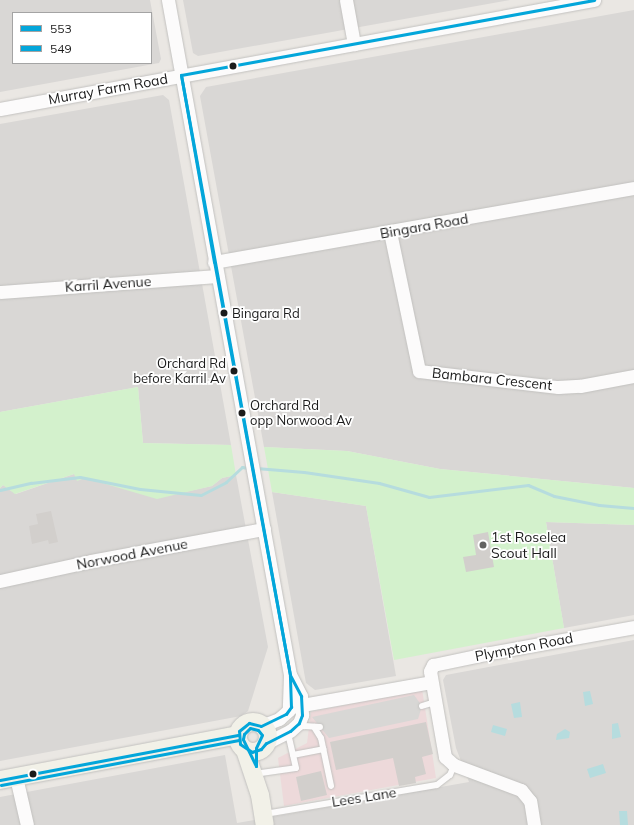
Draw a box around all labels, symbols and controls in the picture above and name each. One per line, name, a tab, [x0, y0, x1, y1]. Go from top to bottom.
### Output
legend	[12, 12, 152, 64]
text: 553	[50, 21, 72, 36]
text: 549	[50, 41, 72, 56]
unlabelled marker	[228, 61, 238, 71]
street label: Murray Farm Road	[47, 70, 169, 108]
street label: Bingara Road	[379, 210, 469, 242]
street label: Karril Avenue	[64, 273, 152, 295]
place label: Bingara Rd	[232, 305, 300, 321]
marker: Bingara Rd	[219, 308, 229, 318]
place label: Orchard Rd before Karril Av	[133, 356, 226, 387]
street label: Bambara Crescent	[431, 364, 553, 394]
marker: Orchard Rd before Karril Av	[229, 366, 239, 376]
place label: Orchard Rd opp Norwood Av	[250, 398, 352, 429]
marker: Orchard Rd opp Norwood Av	[237, 408, 247, 418]
place label: 1st Roselea Scout Hall	[491, 529, 566, 562]
street label: Norwood Avenue	[75, 535, 189, 573]
marker: 1st Roselea Scout Hall	[478, 540, 488, 550]
street label: Plympton Road	[474, 629, 574, 665]
unlabelled marker	[28, 769, 38, 779]
street label: Lees Lane	[330, 784, 398, 810]

